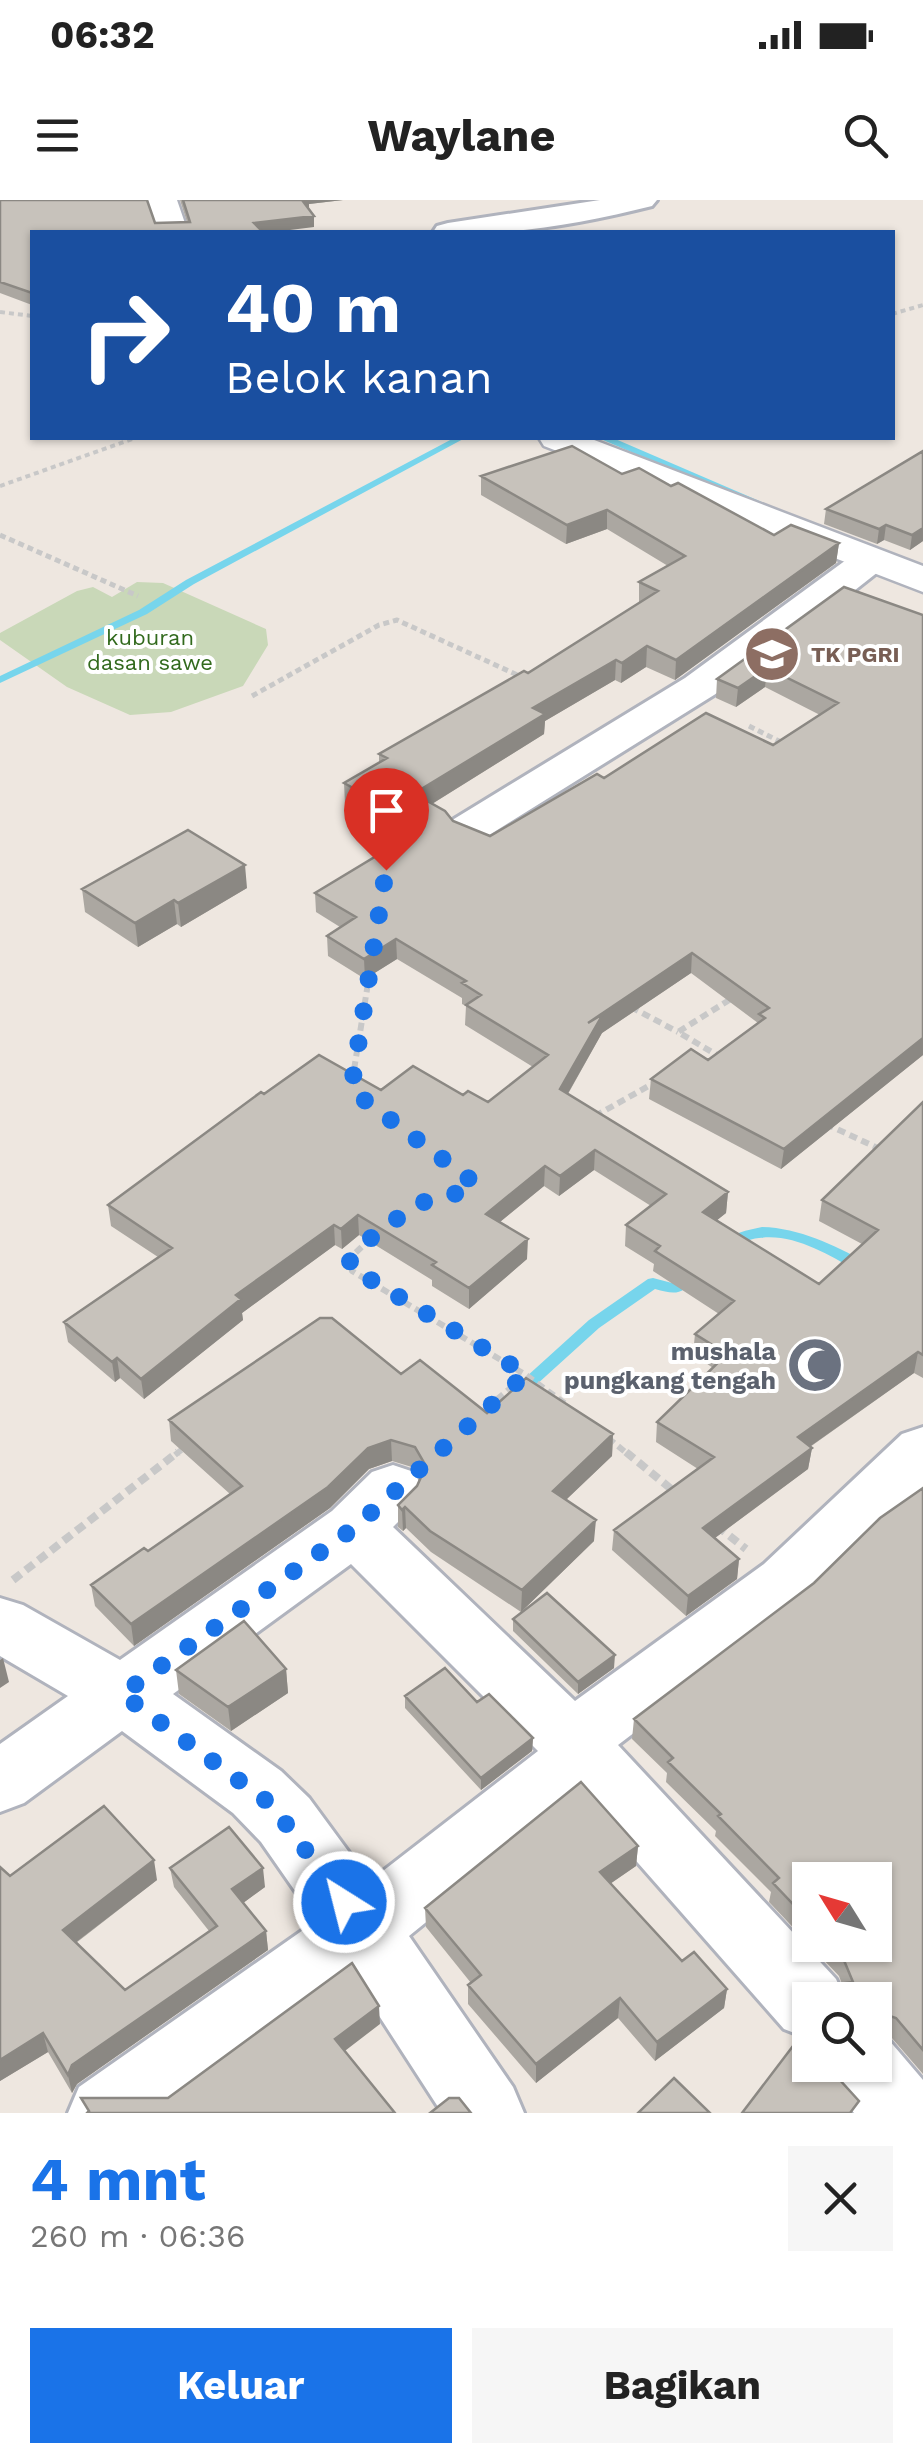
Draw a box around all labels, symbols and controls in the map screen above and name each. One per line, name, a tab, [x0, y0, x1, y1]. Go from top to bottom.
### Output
text: 06:32	[50, 13, 155, 57]
icon: menu	[30, 108, 85, 163]
icon: search	[838, 108, 893, 163]
text: Waylane	[367, 109, 556, 162]
text: 40 m	[225, 267, 401, 349]
icon: right	[60, 270, 190, 400]
text: Belok kanan	[225, 351, 493, 404]
school or university icon: TK PGRI	[742, 624, 802, 684]
park label: kuburan dasan sawe	[87, 625, 213, 675]
place label: TK PGRI	[811, 642, 900, 667]
pin	[344, 768, 429, 871]
icon: arrive	[359, 783, 414, 838]
mosque icon: mushala pungkang tengah	[785, 1335, 845, 1395]
place label: mushala pungkang tengah	[564, 1337, 777, 1395]
position arrow	[292, 1850, 396, 1954]
north arrow	[792, 1862, 892, 1962]
map controls	[792, 1862, 892, 2082]
button: search	[792, 1982, 892, 2082]
text: 4 mnt	[30, 2144, 206, 2215]
button: close	[788, 2146, 893, 2251]
text: 260 m · 06:36	[30, 2217, 245, 2255]
button: Keluar	[30, 2328, 452, 2443]
button: Bagikan	[472, 2328, 893, 2443]

